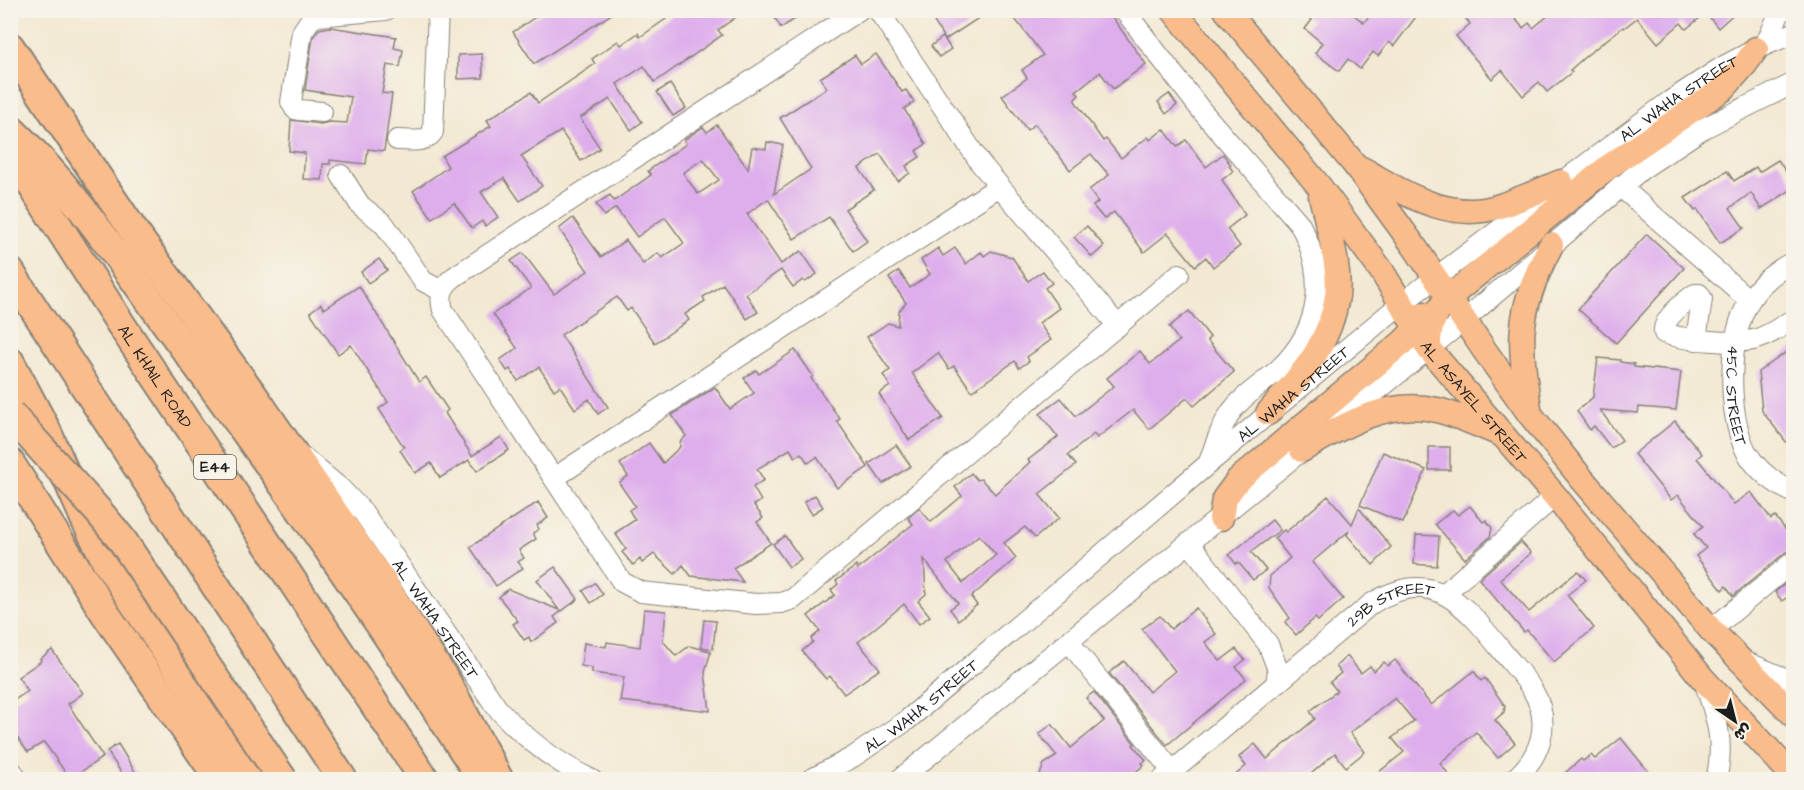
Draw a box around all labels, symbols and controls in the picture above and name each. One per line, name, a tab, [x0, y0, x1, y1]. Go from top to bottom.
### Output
street label: AL WAHA STREET	[1615, 50, 1742, 147]
street label: AL KHAIL ROAD	[112, 321, 197, 433]
street label: AL ASAYEL STREET	[1415, 337, 1532, 468]
street label: AL WAHA STREET	[1233, 341, 1355, 447]
street label: 45C STREET	[1720, 344, 1752, 449]
road number: E44	[194, 455, 236, 479]
street label: AL WAHA STREET	[387, 555, 484, 683]
street label: 29B STREET	[1342, 578, 1437, 632]
street label: AL WAHA STREET	[860, 654, 983, 758]
north arrow	[1705, 691, 1765, 751]
text: ش	[1730, 718, 1757, 747]

